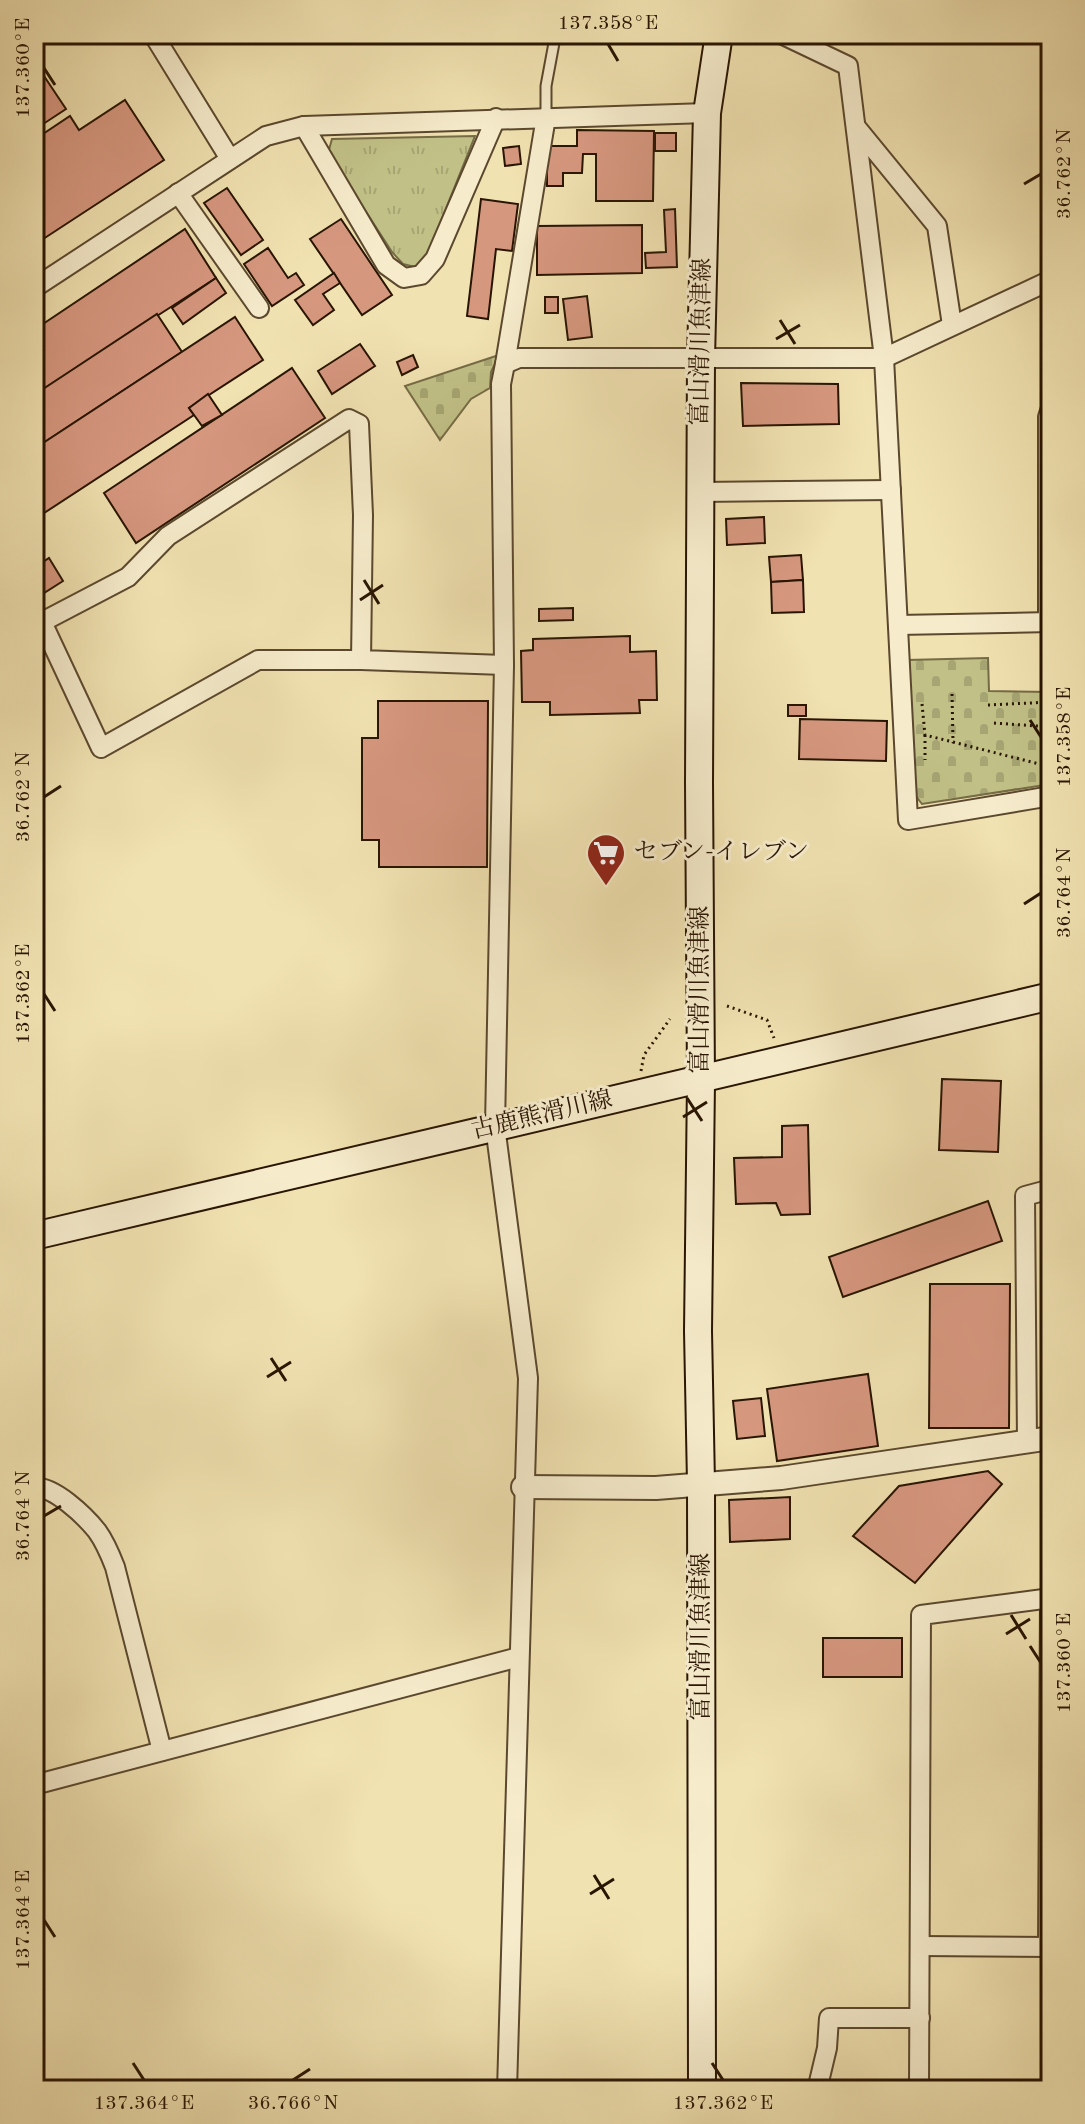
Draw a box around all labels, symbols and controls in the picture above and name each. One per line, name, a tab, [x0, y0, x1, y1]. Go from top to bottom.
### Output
text: 137.358°E	[558, 14, 658, 34]
text: 137.360°E	[14, 18, 34, 118]
text: 36.762°N	[1055, 129, 1075, 219]
street label: 富山滑川魚津線	[686, 258, 715, 426]
text: 137.358°E	[1055, 687, 1075, 787]
text: 36.762°N	[14, 752, 34, 842]
supermarket icon: セブン-イレブン	[585, 832, 627, 887]
place label: セブン-イレブン	[634, 839, 809, 865]
text: 36.764°N	[1055, 848, 1075, 938]
street label: 富山滑川魚津線	[686, 906, 713, 1074]
text: 137.362°E	[14, 944, 34, 1044]
street label: 古鹿熊滑川線	[468, 1085, 615, 1144]
text: 36.764°N	[14, 1471, 34, 1561]
street label: 富山滑川魚津線	[687, 1553, 714, 1721]
text: 137.360°E	[1055, 1613, 1075, 1713]
text: 137.364°E	[14, 1870, 34, 1970]
text: 137.364°E	[94, 2094, 194, 2114]
text: 36.766°N	[248, 2094, 338, 2114]
text: 137.362°E	[673, 2094, 773, 2114]

